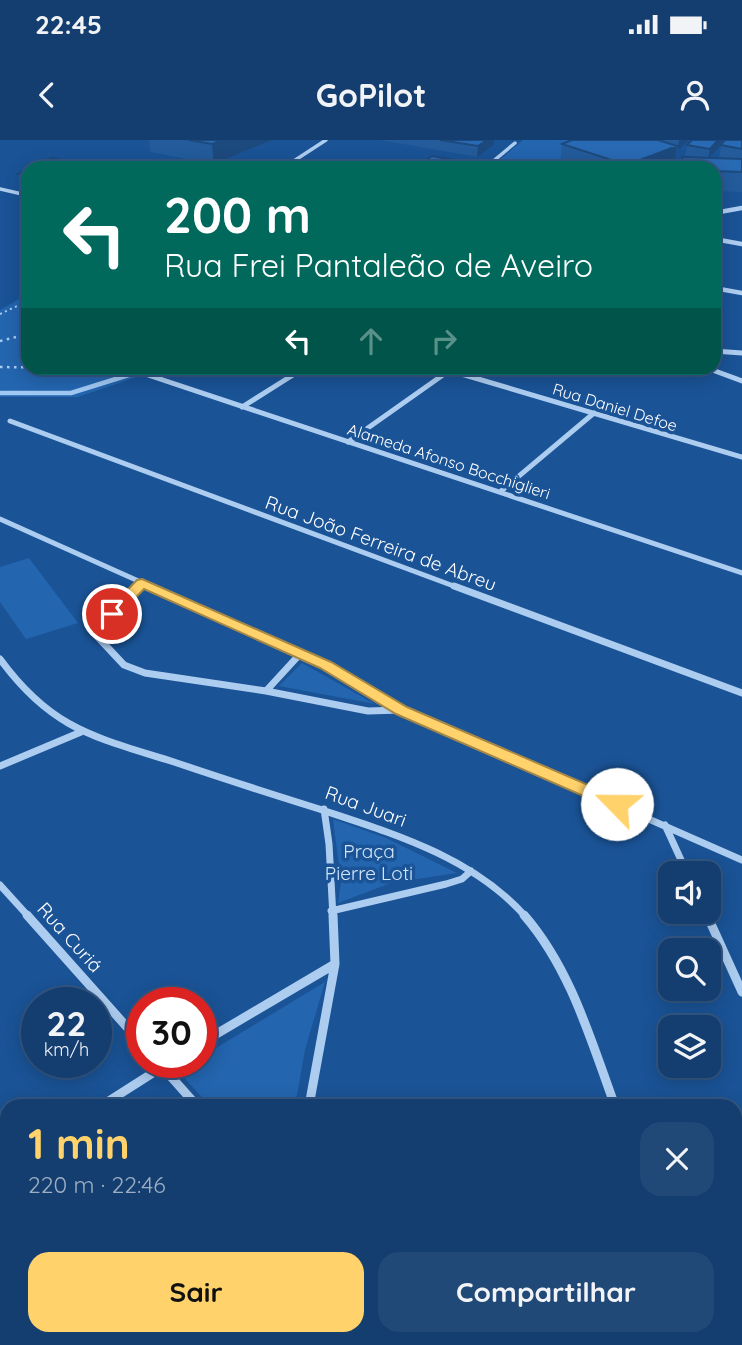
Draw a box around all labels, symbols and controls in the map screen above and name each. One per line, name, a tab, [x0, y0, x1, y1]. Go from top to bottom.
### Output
text: 22:45	[35, 8, 102, 41]
text: GoPilot	[316, 75, 426, 115]
icon: back	[28, 76, 66, 114]
icon: person	[676, 76, 714, 114]
text: 200 m	[164, 184, 311, 245]
icon: left	[49, 189, 140, 280]
text: Rua Frei Pantaleão de Aveiro	[164, 245, 593, 285]
icon: left	[279, 322, 317, 360]
icon: ahead	[352, 322, 390, 360]
icon: right	[425, 322, 463, 360]
street label: Rua Daniel Defoe	[550, 379, 680, 435]
street label: Alameda Afonso Bocchiglieri	[345, 419, 553, 503]
street label: Rua João Ferreira de Abreu	[262, 490, 500, 596]
pin	[82, 584, 142, 644]
icon: arrive	[93, 595, 131, 633]
position arrow	[580, 767, 654, 841]
street label: Rua Juari	[322, 780, 410, 832]
park label: Praça Pierre Loti	[325, 839, 413, 885]
map controls	[658, 861, 721, 1078]
button: sound	[658, 861, 721, 924]
street label: Rua Curiá	[32, 897, 108, 977]
button: search	[658, 938, 721, 1001]
speed limit sign: 30	[126, 987, 217, 1078]
text: 22	[47, 1001, 86, 1045]
button: layers	[658, 1015, 721, 1078]
text: km/h	[44, 1038, 89, 1061]
text: 1 min	[28, 1117, 130, 1170]
button: close	[640, 1122, 714, 1196]
text: 220 m · 22:46	[28, 1170, 166, 1199]
button: Sair	[28, 1252, 364, 1332]
button: Compartilhar	[378, 1252, 714, 1332]

